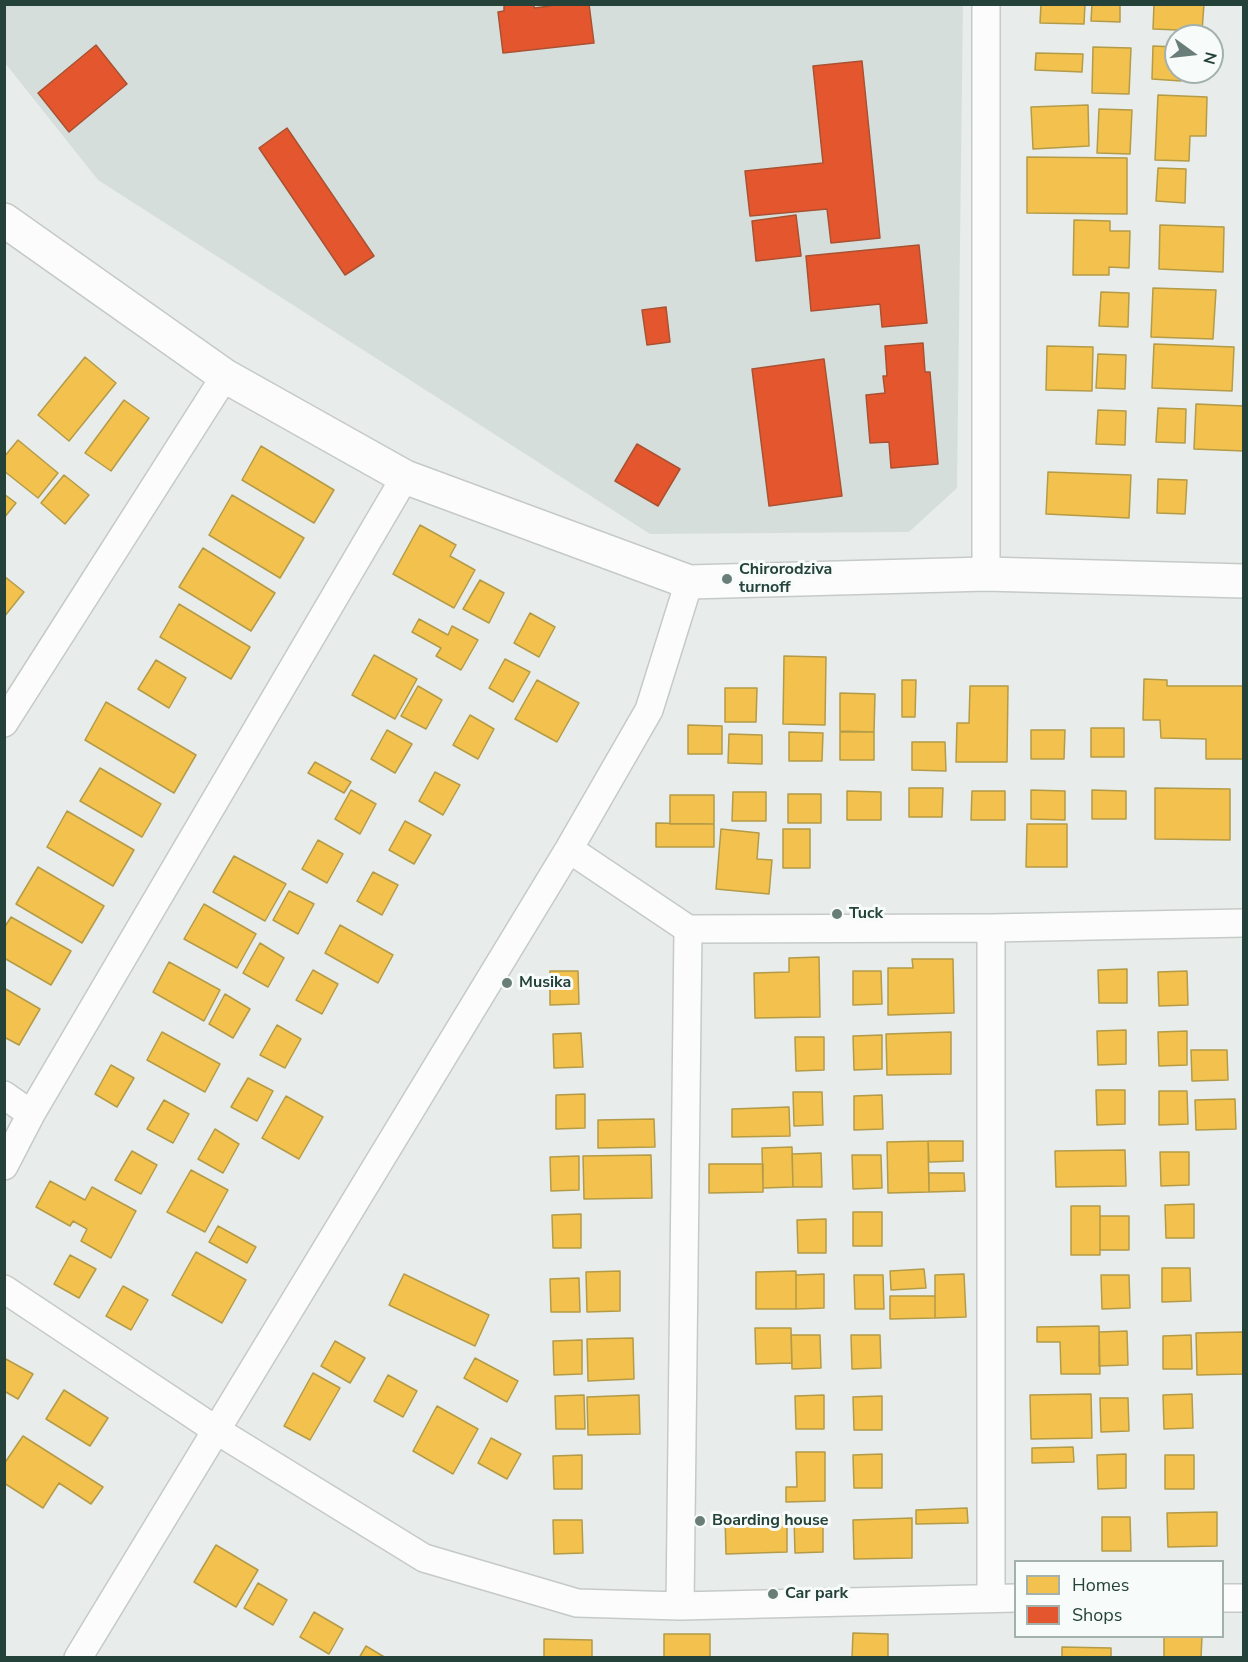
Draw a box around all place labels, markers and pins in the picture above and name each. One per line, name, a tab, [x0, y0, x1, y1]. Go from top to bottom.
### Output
place label: Chirorodziva turnoff	[739, 560, 832, 598]
marker: Chirorodziva turnoff	[720, 572, 734, 586]
place label: Tuck	[849, 904, 883, 924]
marker: Tuck	[830, 907, 844, 921]
place label: Musika	[519, 973, 571, 993]
marker: Musika	[500, 976, 514, 990]
place label: Boarding house	[712, 1511, 828, 1531]
marker: Boarding house	[693, 1514, 707, 1528]
place label: Car park	[785, 1584, 848, 1604]
marker: Car park	[766, 1587, 780, 1601]

